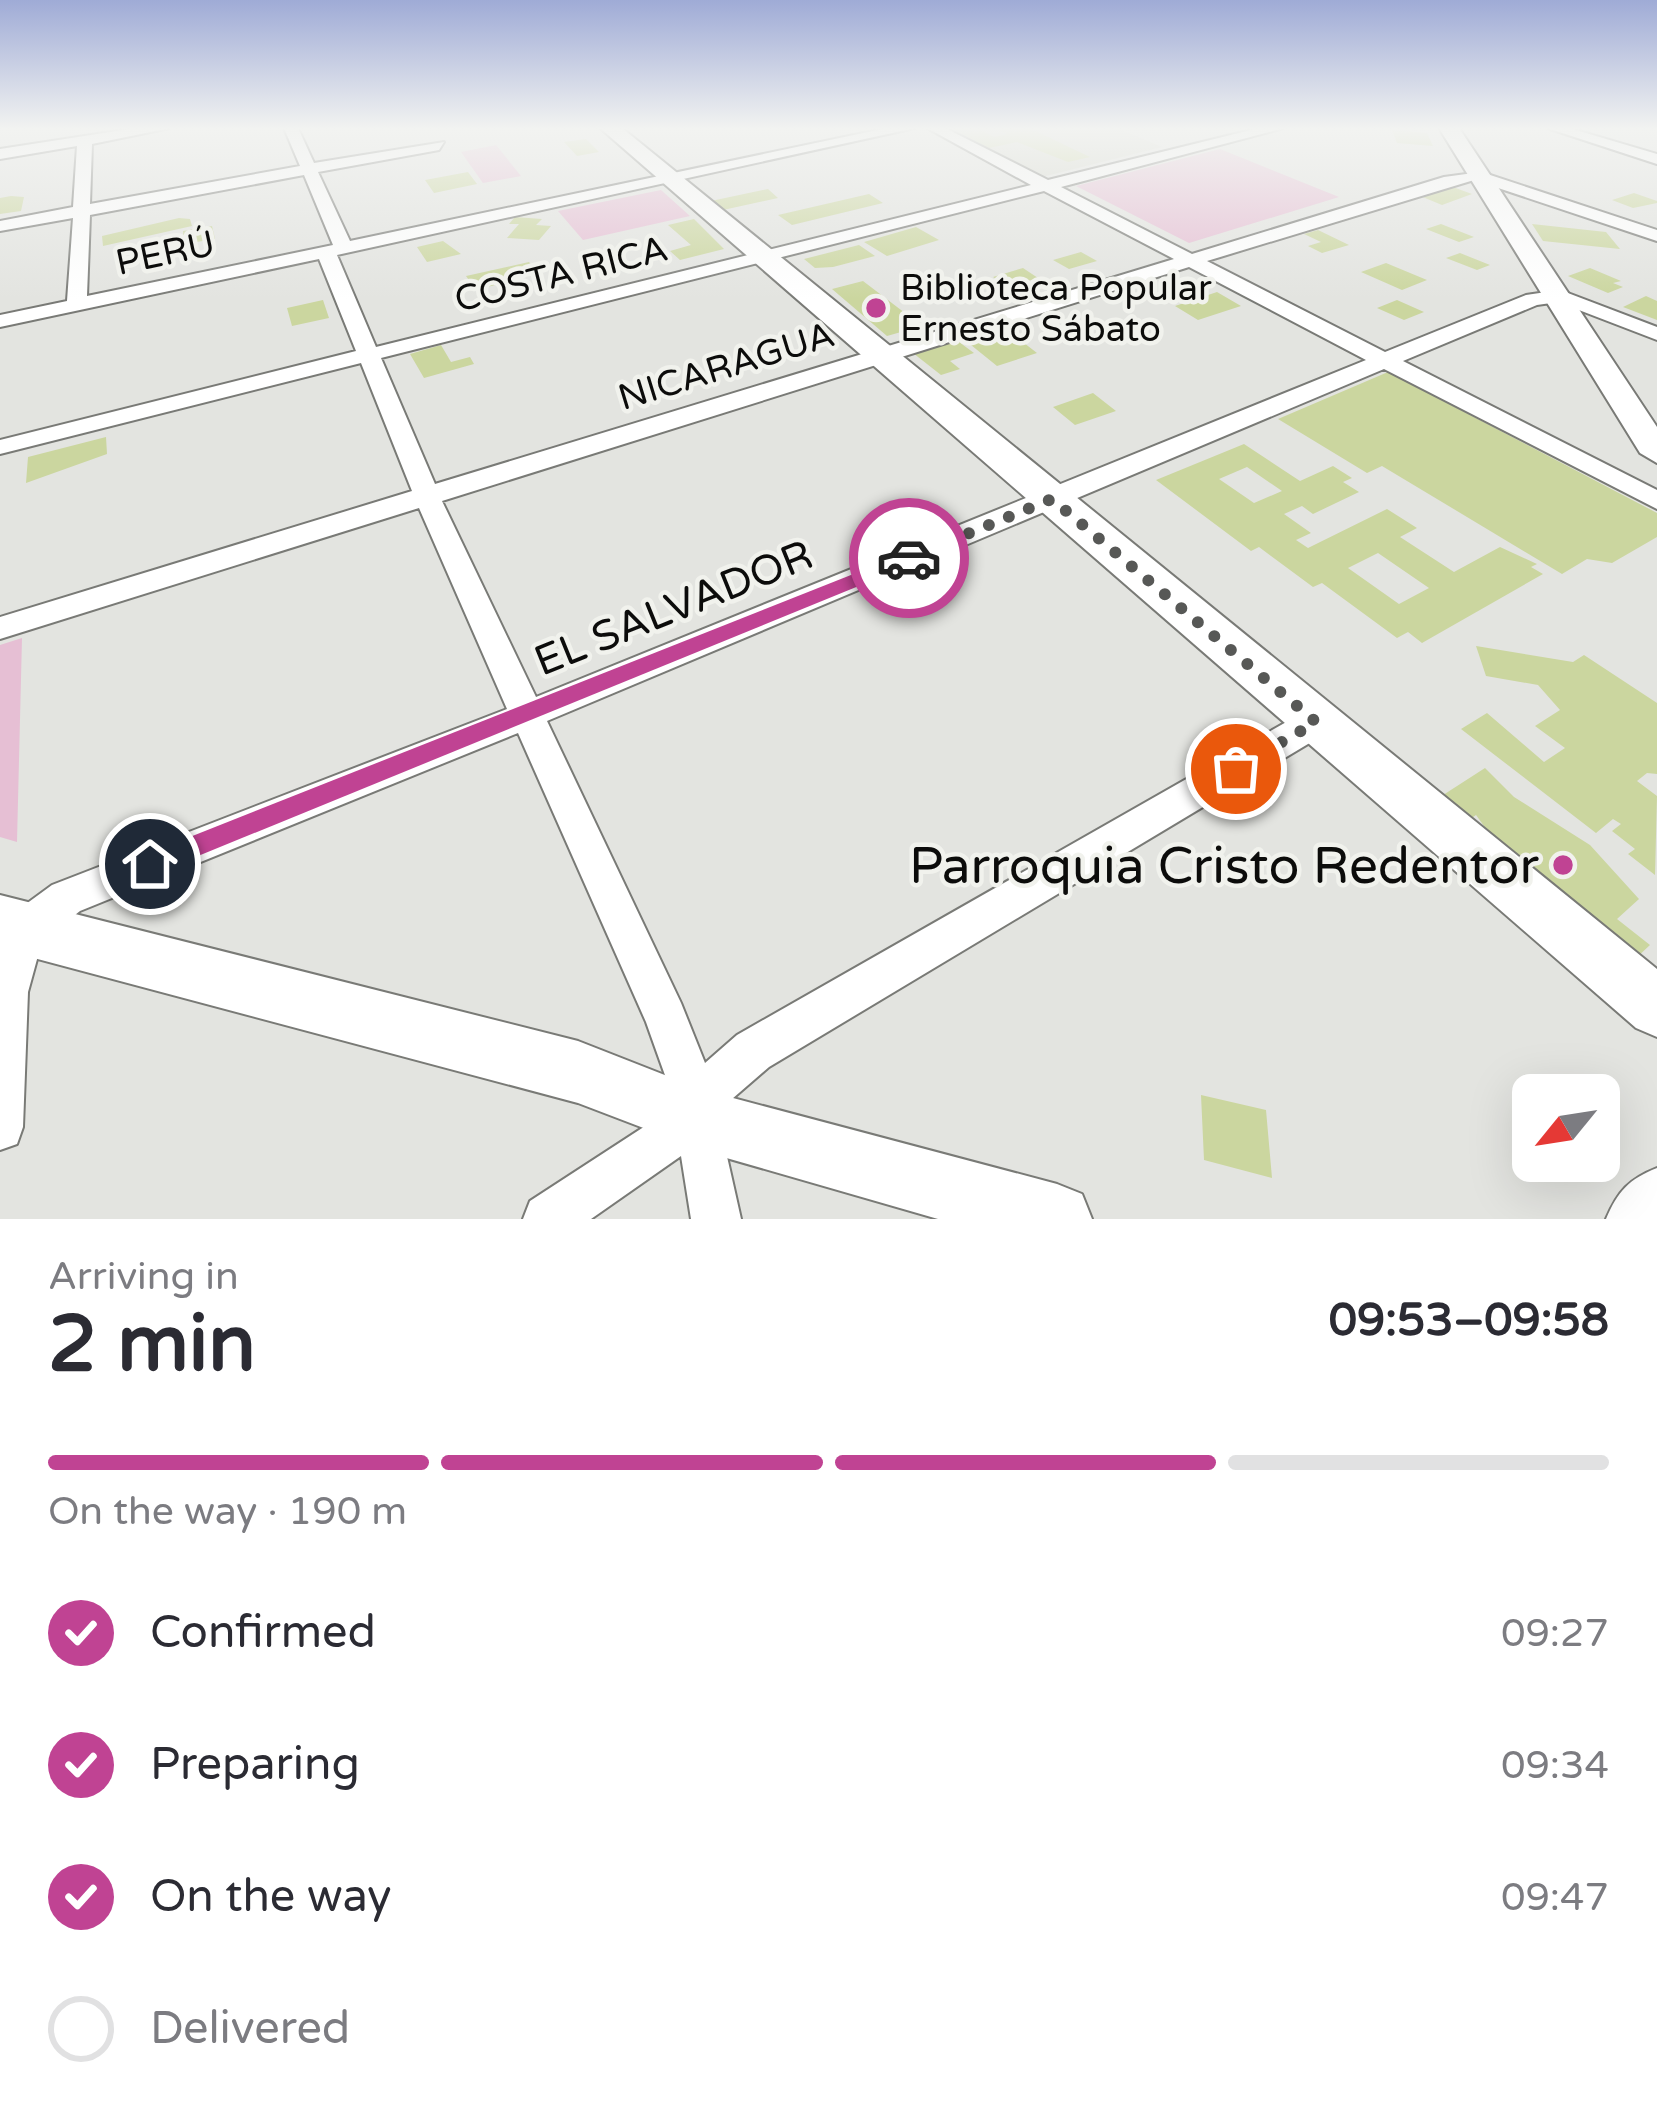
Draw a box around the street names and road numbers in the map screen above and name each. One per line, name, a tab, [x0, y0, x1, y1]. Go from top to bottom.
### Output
street label: PERÚ	[112, 222, 219, 285]
street label: COSTA RICA	[450, 227, 672, 322]
street label: NICARAGUA	[613, 313, 840, 420]
street label: EL SALVADOR	[527, 529, 820, 687]

